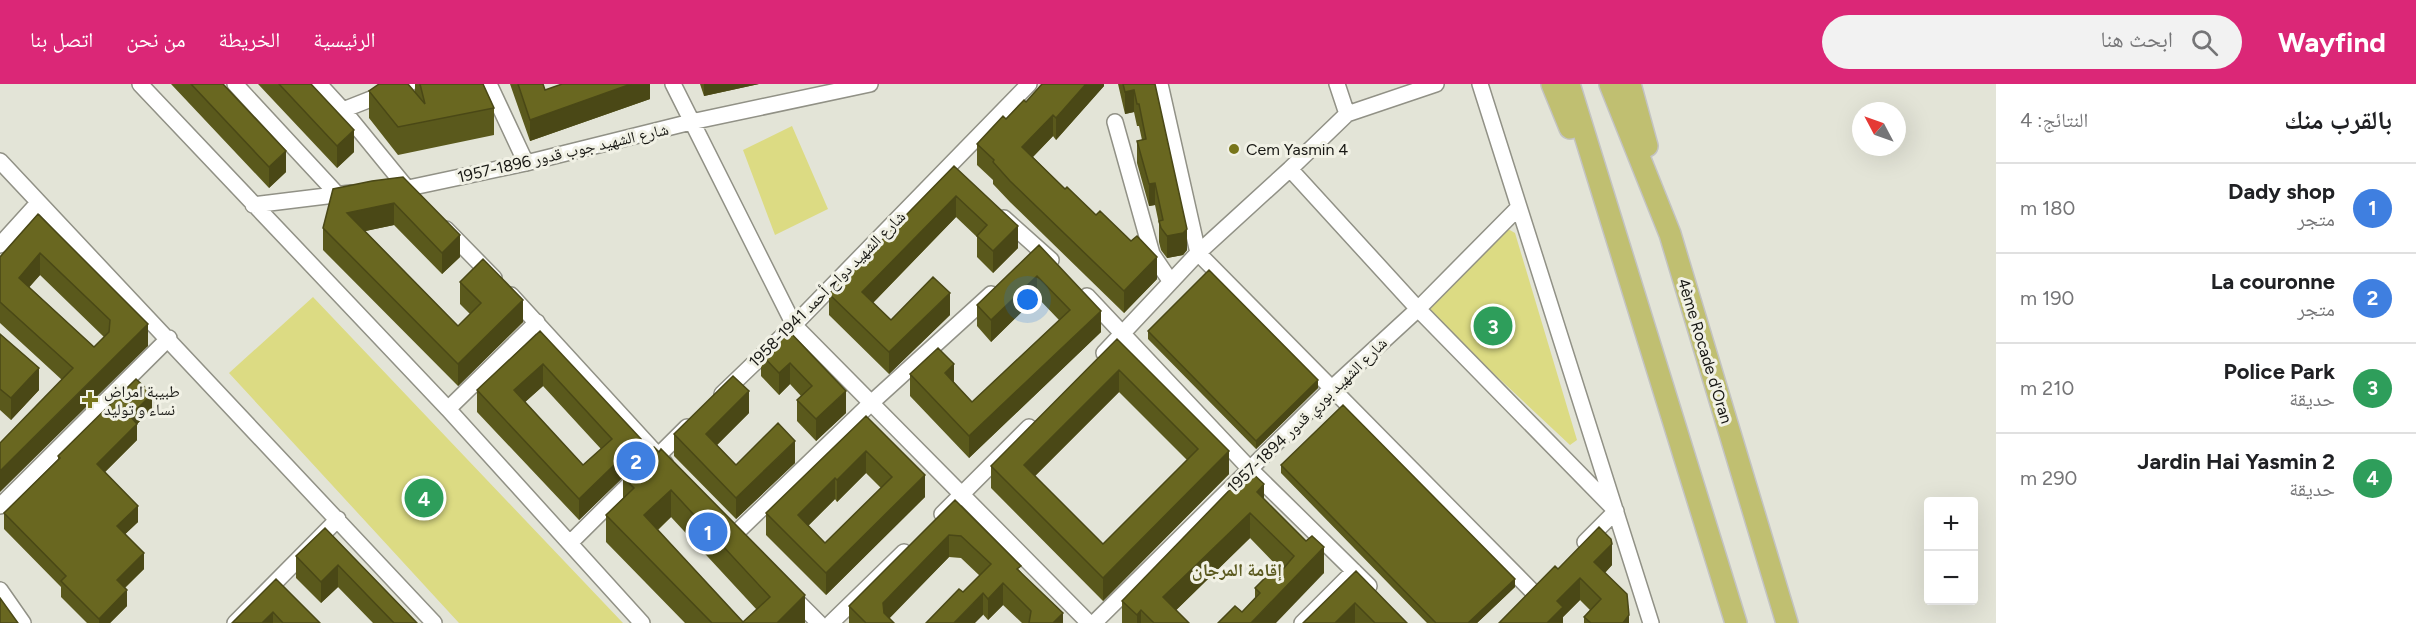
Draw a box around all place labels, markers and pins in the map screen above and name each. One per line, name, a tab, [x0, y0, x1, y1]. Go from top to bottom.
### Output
place label: Cem Yasmin 4	[1246, 140, 1348, 159]
marker: Cem Yasmin 4	[1227, 142, 1241, 156]
pin: 3	[1474, 304, 1512, 348]
place label: طبيبة امراض نساء و توليد	[104, 382, 180, 419]
marker: طبيبة امراض نساء و توليد	[81, 391, 99, 409]
pin: 2	[616, 438, 656, 484]
pin: 4	[404, 476, 444, 520]
pin: 1	[688, 510, 728, 554]

